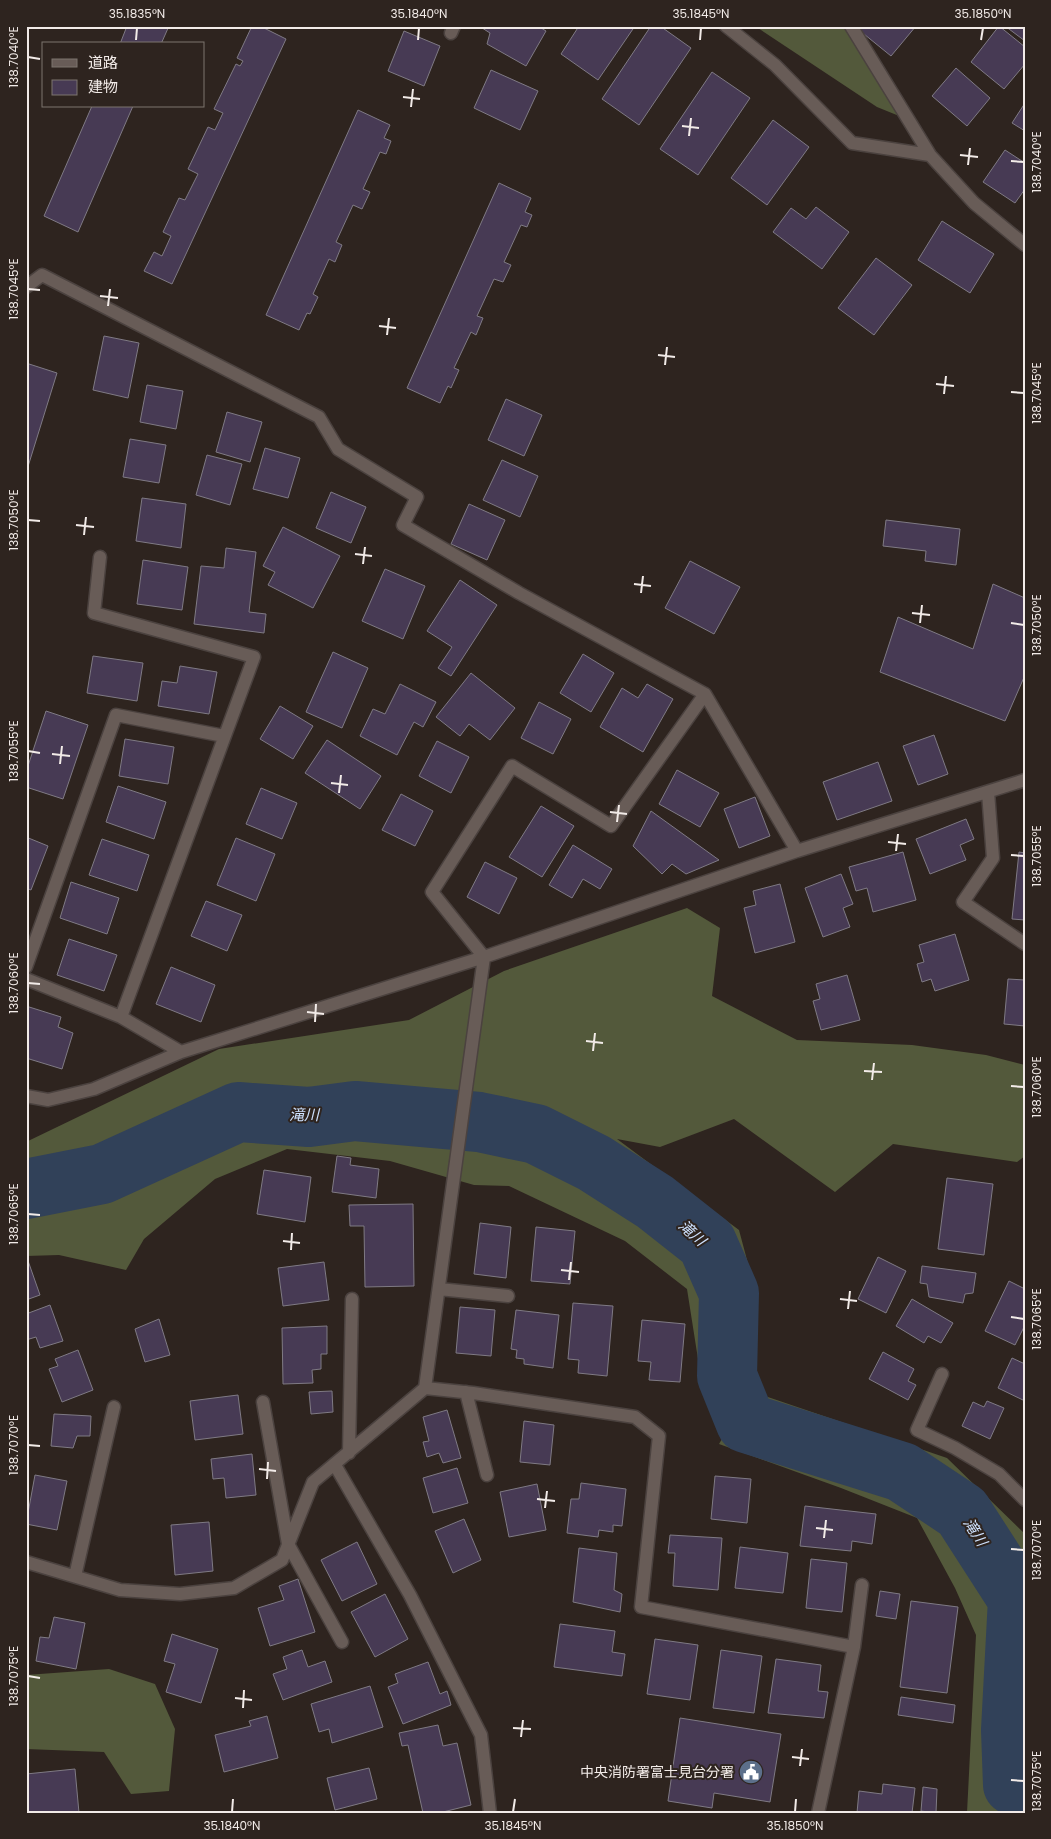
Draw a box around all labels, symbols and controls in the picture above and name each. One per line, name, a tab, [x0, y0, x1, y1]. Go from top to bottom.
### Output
text: 35.1835°N	[109, 5, 165, 22]
text: 35.1840°N	[391, 5, 447, 22]
text: 35.1845°N	[673, 5, 729, 22]
text: 35.1850°N	[955, 5, 1011, 22]
text: 138.7040°E	[5, 26, 22, 88]
legend	[42, 42, 205, 108]
text: 道路	[88, 52, 118, 73]
text: 建物	[88, 76, 118, 97]
text: 138.7040°E	[1028, 131, 1045, 193]
text: 138.7045°E	[5, 258, 22, 320]
text: 138.7045°E	[1028, 362, 1045, 424]
text: 138.7050°E	[5, 489, 22, 551]
text: 138.7050°E	[1028, 594, 1045, 656]
text: 138.7055°E	[5, 720, 22, 782]
text: 138.7055°E	[1028, 825, 1045, 887]
text: 138.7060°E	[5, 952, 22, 1014]
text: 138.7060°E	[1028, 1056, 1045, 1118]
water label: 滝川	[289, 1104, 321, 1125]
text: 138.7065°E	[5, 1183, 22, 1245]
water label: 滝川	[674, 1215, 712, 1252]
text: 138.7065°E	[1028, 1288, 1045, 1350]
text: 138.7070°E	[5, 1415, 22, 1475]
water label: 滝川	[958, 1513, 993, 1552]
text: 138.7070°E	[1028, 1520, 1045, 1580]
text: 138.7075°E	[5, 1646, 22, 1706]
text: 138.7075°E	[1028, 1751, 1045, 1811]
public building icon: 中央消防署富士見台分署	[738, 1759, 764, 1785]
place label: 中央消防署富士見台分署	[580, 1762, 734, 1782]
text: 35.1840°N	[204, 1817, 260, 1834]
text: 35.1845°N	[485, 1817, 541, 1834]
text: 35.1850°N	[767, 1817, 823, 1834]

